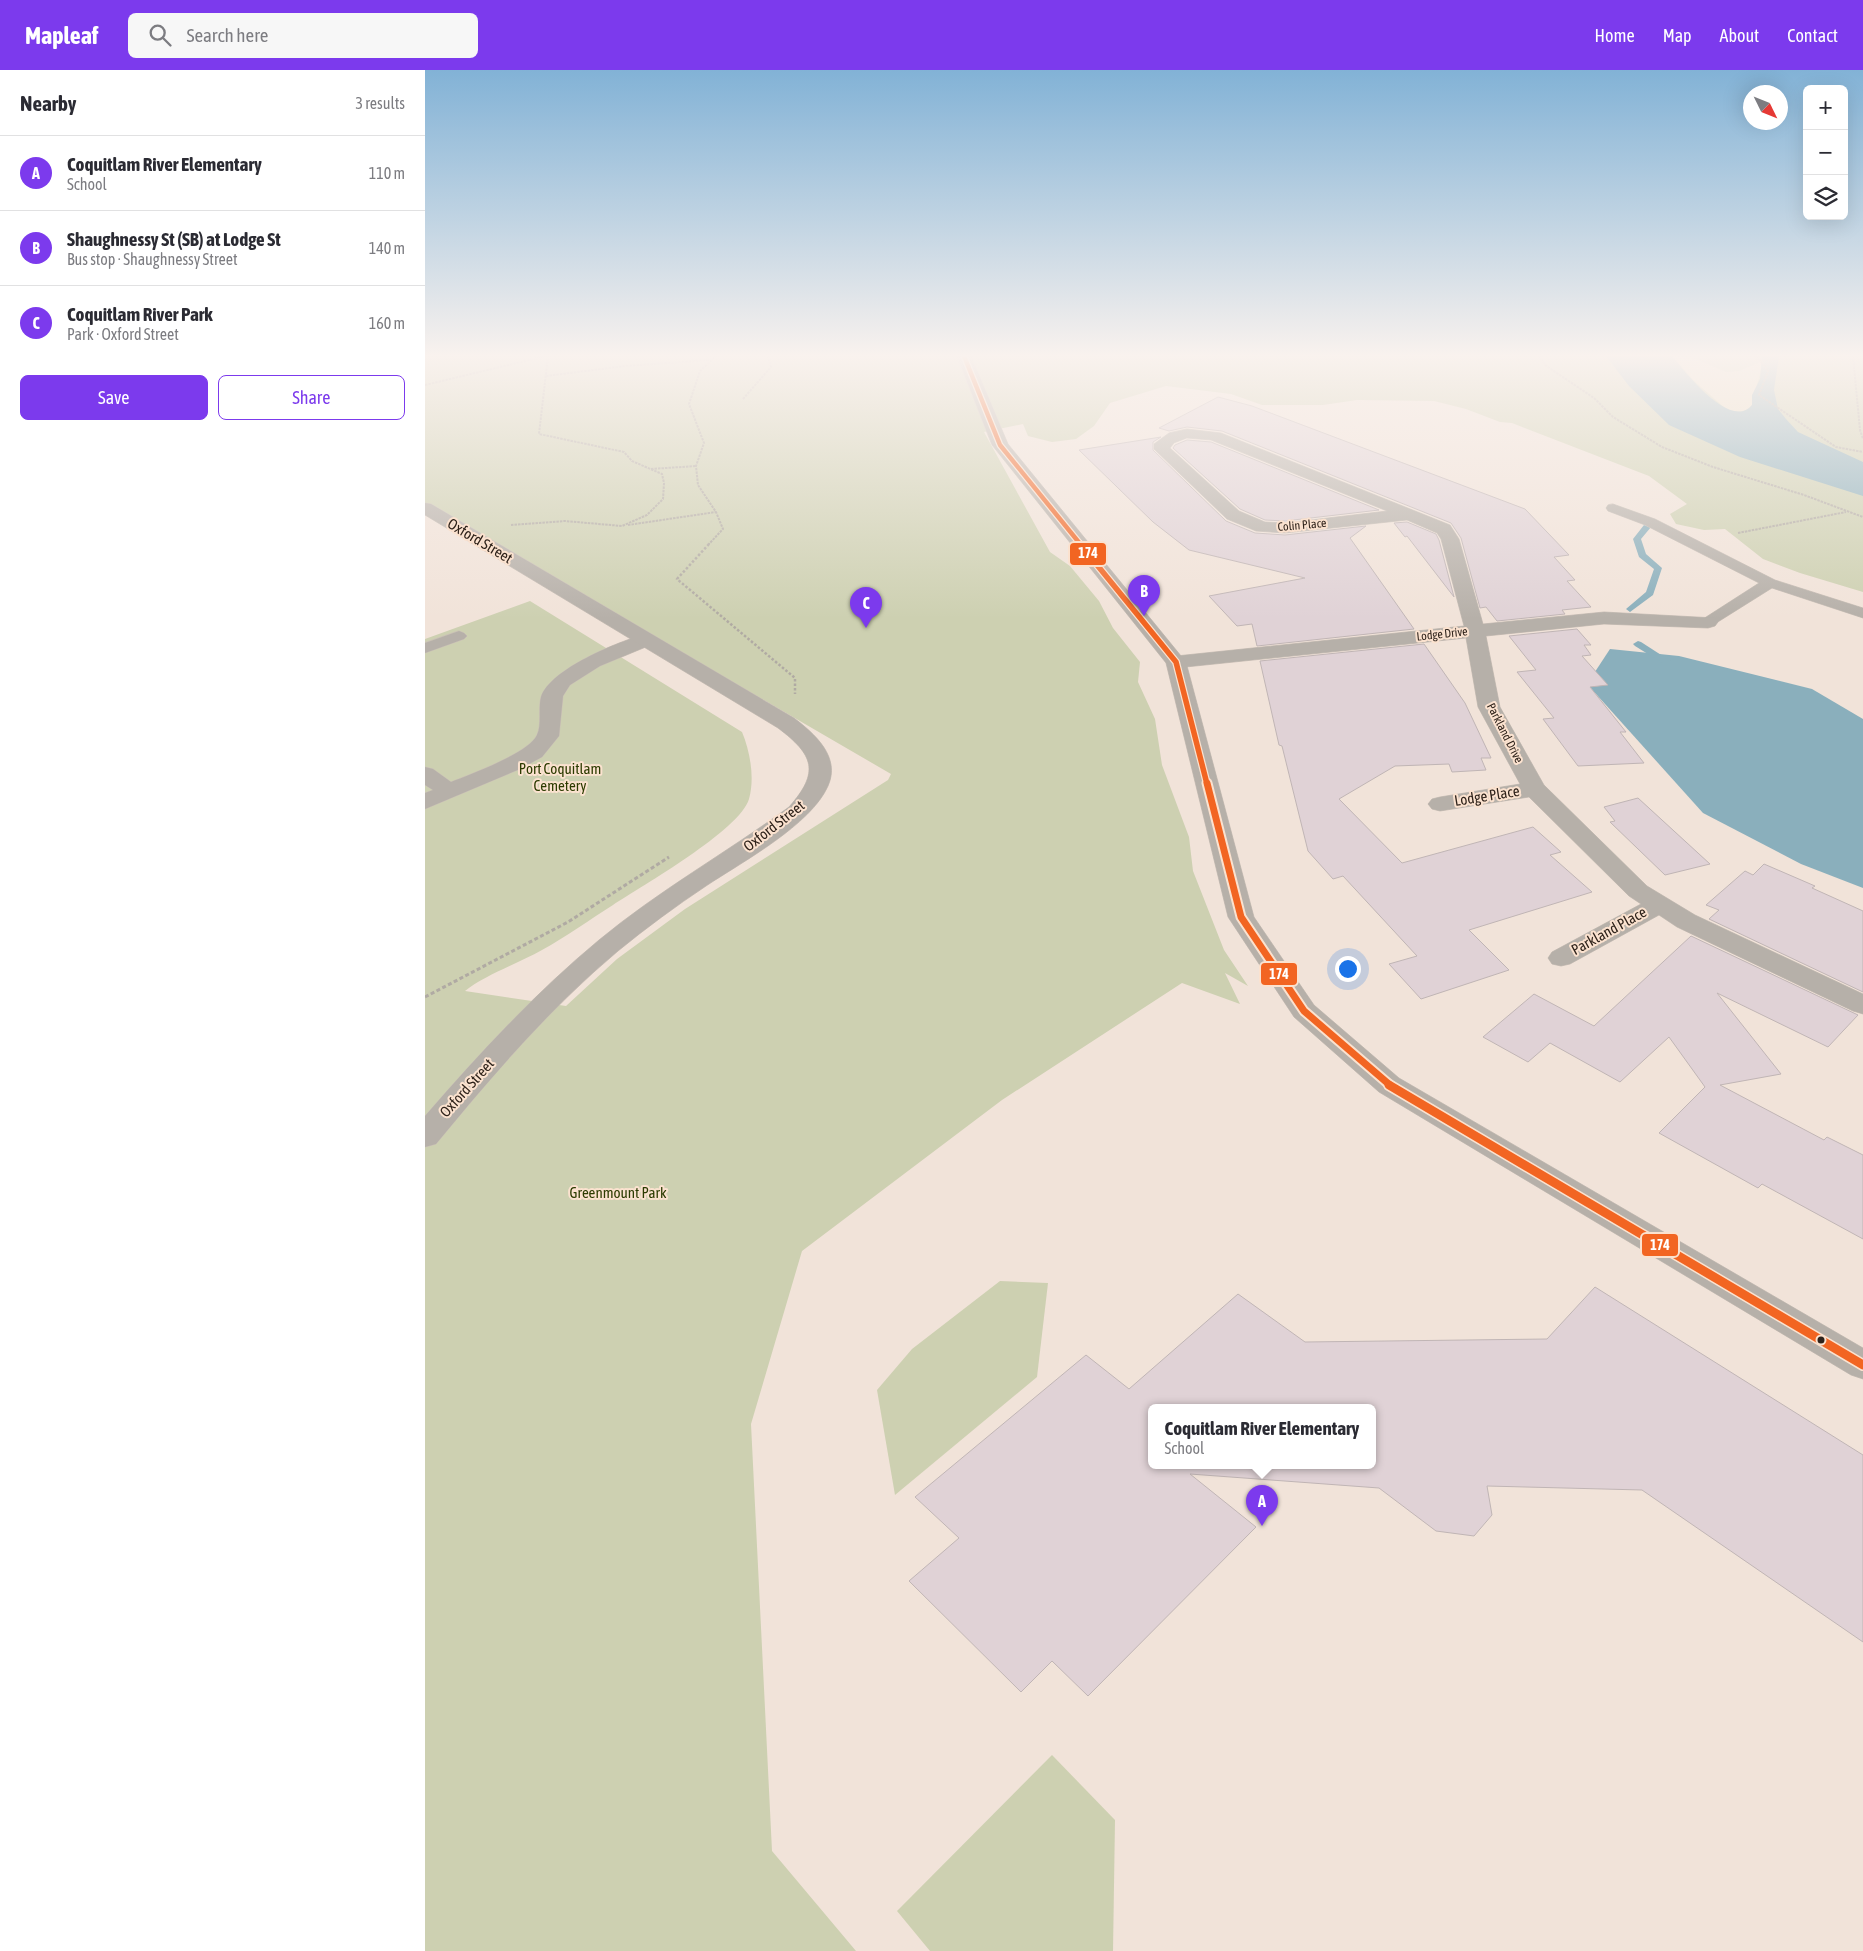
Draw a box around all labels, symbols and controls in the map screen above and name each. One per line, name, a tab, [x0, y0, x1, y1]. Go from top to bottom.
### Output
search box	[128, 13, 478, 58]
icon: search	[146, 21, 174, 49]
text: Mapleaf	[25, 22, 98, 49]
text: Search here	[186, 24, 268, 46]
text: Home	[1595, 25, 1635, 46]
text: Map	[1663, 25, 1692, 46]
text: About	[1720, 25, 1759, 46]
text: Contact	[1787, 25, 1838, 46]
north arrow	[1743, 85, 1788, 130]
map controls	[1803, 85, 1848, 220]
button: +	[1803, 85, 1848, 130]
text: Nearby	[20, 91, 76, 115]
text: 3 results	[355, 94, 405, 112]
button: −	[1803, 130, 1848, 175]
text: Coquitlam River Elementary	[67, 153, 262, 175]
text: A	[32, 164, 40, 182]
text: 110 m	[369, 164, 405, 182]
text: School	[67, 175, 107, 193]
button: layers	[1803, 175, 1848, 220]
text: Shaughnessy St (SB) at Lodge St	[67, 228, 281, 250]
text: B	[32, 239, 40, 257]
text: 140 m	[369, 239, 405, 257]
text: Bus stop · Shaughnessy Street	[67, 250, 238, 268]
text: Coquitlam River Park	[67, 303, 213, 325]
text: C	[32, 314, 40, 332]
text: 160 m	[369, 314, 405, 332]
text: Park · Oxford Street	[67, 325, 179, 343]
button: Save	[20, 375, 208, 420]
button: Share	[218, 375, 405, 420]
street label: Oxford Street	[445, 515, 516, 567]
street label: Colin Place	[1277, 516, 1327, 534]
line badge: 174	[1069, 542, 1107, 566]
text: 174	[1078, 545, 1098, 561]
pin: B	[1128, 575, 1160, 616]
pin: C	[850, 587, 882, 628]
street label: Lodge Drive	[1416, 624, 1468, 644]
street label: Parkland Drive	[1484, 701, 1526, 765]
park label: Port Coquitlam Cemetery	[519, 760, 601, 794]
street label: Lodge Place	[1453, 782, 1521, 809]
street label: Oxford Street	[740, 797, 807, 855]
street label: Parkland Place	[1568, 903, 1649, 958]
your location	[1335, 956, 1361, 982]
line badge: 174	[1260, 962, 1298, 986]
text: 174	[1269, 966, 1289, 982]
street label: Oxford Street	[436, 1055, 497, 1120]
park label: Greenmount Park	[570, 1184, 667, 1201]
line badge: 174	[1641, 1233, 1679, 1257]
text: 174	[1650, 1237, 1670, 1253]
unlabelled marker	[1816, 1335, 1826, 1345]
popup	[1148, 1404, 1376, 1469]
text: Coquitlam River Elementary	[1165, 1417, 1359, 1439]
text: School	[1165, 1439, 1204, 1457]
pin: A	[1246, 1485, 1278, 1526]

